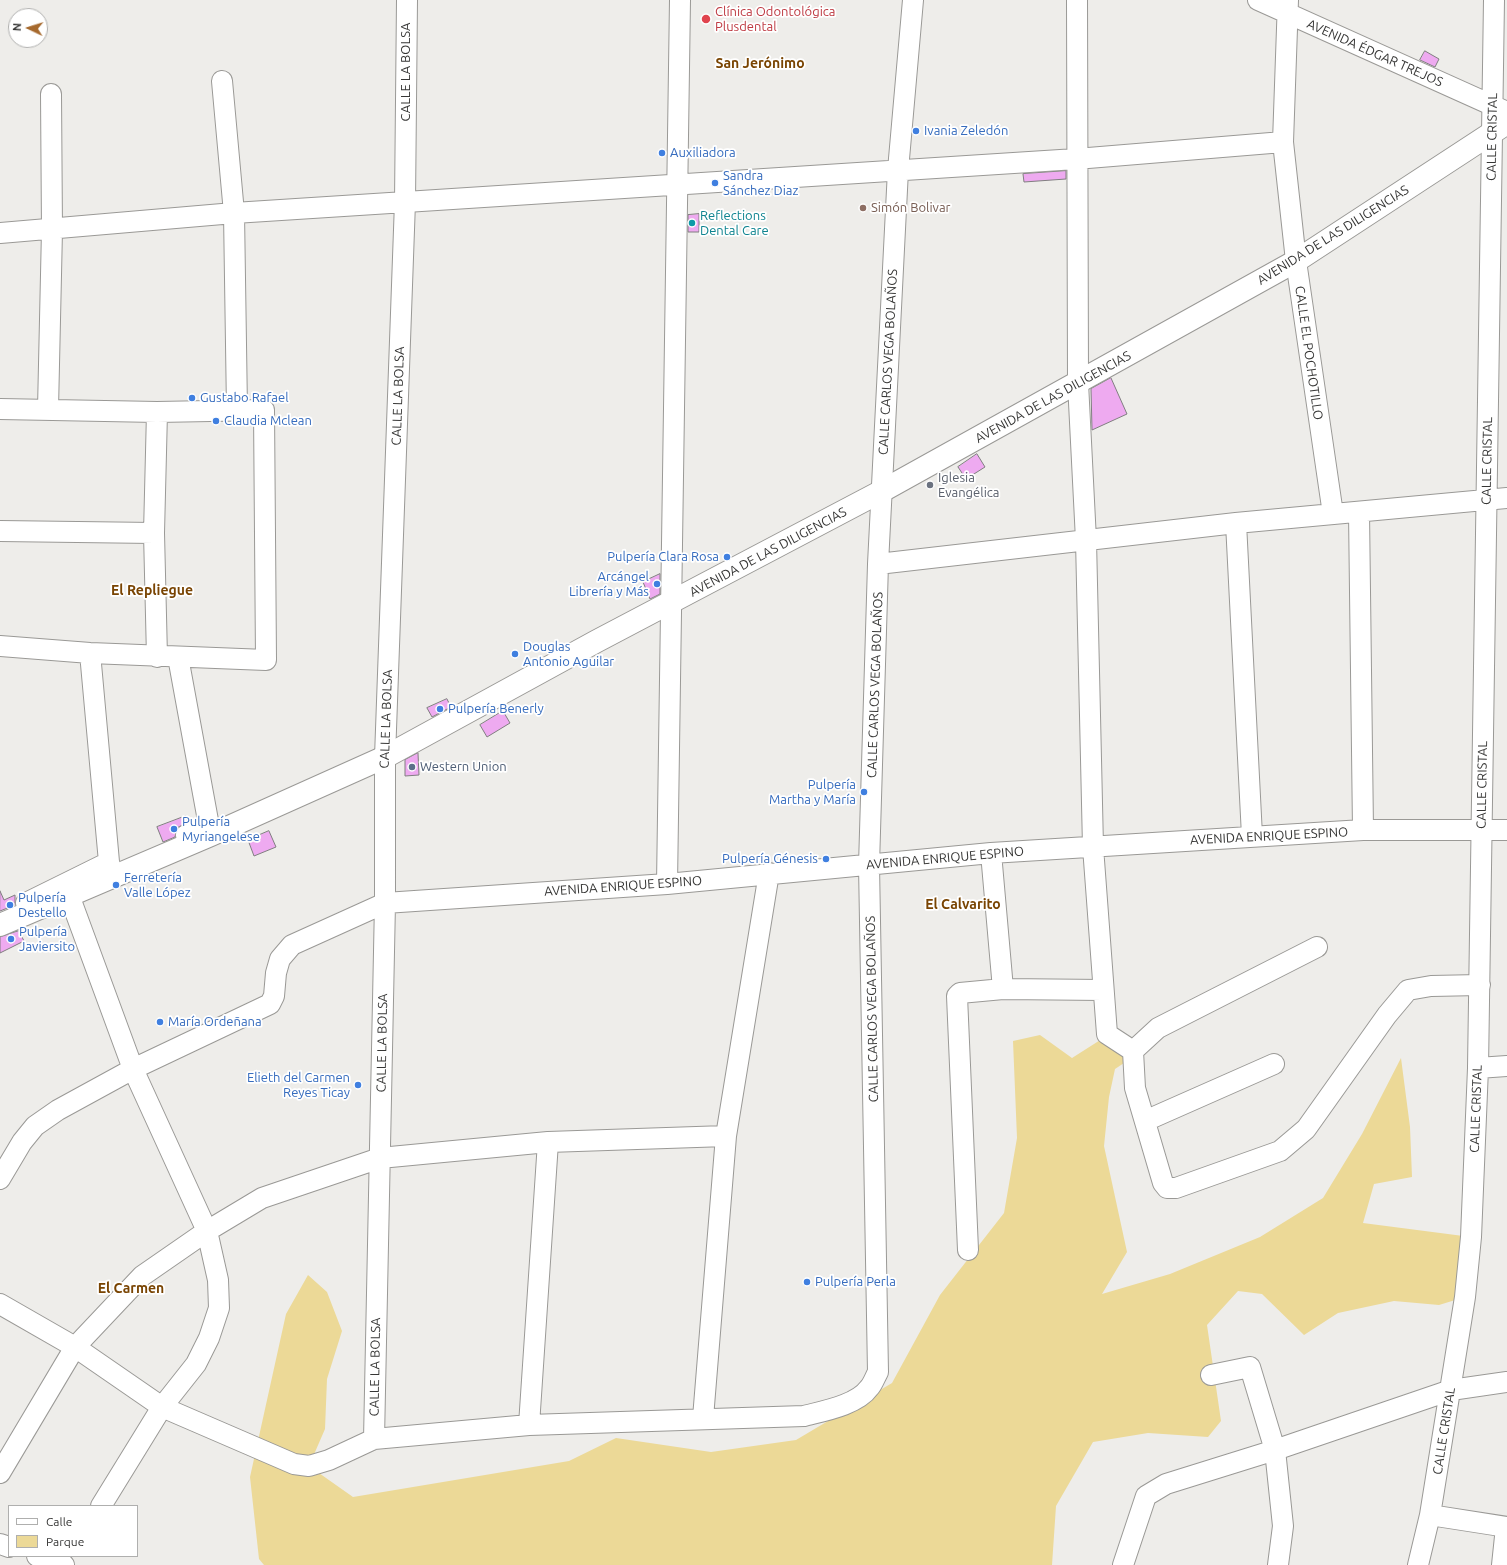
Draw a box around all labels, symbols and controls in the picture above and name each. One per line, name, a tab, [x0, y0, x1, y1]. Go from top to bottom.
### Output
place label: Clínica Odontológica Plusdental	[715, 4, 836, 35]
north arrow	[8, 8, 48, 48]
marker: Clínica Odontológica Plusdental	[700, 13, 712, 25]
street label: AVENIDA ÉDGAR TREJOS	[1305, 16, 1445, 90]
street label: CALLE LA BOLSA	[398, 22, 414, 122]
text: N	[11, 23, 23, 32]
district label: San Jerónimo	[715, 55, 805, 71]
street label: CALLE CRISTAL	[1483, 93, 1501, 181]
place label: Ivania Zeledón	[924, 123, 1008, 139]
marker: Ivania Zeledón	[911, 126, 921, 136]
place label: Auxiliadora	[670, 145, 736, 161]
marker: Auxiliadora	[657, 148, 667, 158]
place label: Sandra Sánchez Diaz	[723, 168, 799, 199]
marker: Sandra Sánchez Diaz	[710, 178, 720, 188]
street label: AVENIDA DE LAS DILIGENCIAS	[1254, 182, 1412, 288]
place label: Simón Bolivar	[871, 200, 951, 216]
marker: Simón Bolivar	[858, 203, 868, 213]
place label: Reflections Dental Care	[700, 208, 769, 239]
marker: Reflections Dental Care	[687, 218, 697, 228]
street label: CALLE CARLOS VEGA BOLAÑOS	[875, 268, 901, 456]
street label: CALLE EL POCHOTILLO	[1292, 285, 1326, 421]
street label: CALLE LA BOLSA	[388, 346, 408, 446]
street label: AVENIDA DE LAS DILIGENCIAS	[972, 348, 1134, 446]
place label: Gustabo Rafael	[200, 390, 289, 406]
marker: Gustabo Rafael	[187, 393, 197, 403]
place label: Claudia Mclean	[224, 413, 312, 429]
marker: Claudia Mclean	[211, 416, 221, 426]
street label: CALLE CRISTAL	[1478, 417, 1496, 505]
place label: Iglesia Evangélica	[938, 470, 999, 501]
marker: Iglesia Evangélica	[925, 480, 935, 490]
street label: AVENIDA DE LAS DILIGENCIAS	[687, 504, 849, 600]
place label: Pulpería Clara Rosa	[607, 549, 719, 565]
marker: Pulpería Clara Rosa	[722, 552, 732, 562]
place label: Arcángel Librería y Más	[569, 569, 649, 600]
marker: Arcángel Librería y Más	[652, 579, 662, 589]
district label: El Repliegue	[111, 582, 193, 598]
street label: CALLE CARLOS VEGA BOLAÑOS	[864, 592, 886, 778]
place label: Douglas Antonio Aguilar	[523, 639, 614, 670]
marker: Douglas Antonio Aguilar	[510, 649, 520, 659]
street label: CALLE LA BOLSA	[376, 669, 396, 769]
place label: Pulpería Benerly	[448, 701, 544, 717]
marker: Pulpería Benerly	[435, 704, 445, 714]
street label: CALLE CRISTAL	[1473, 741, 1491, 829]
place label: Western Union	[420, 759, 507, 775]
marker: Western Union	[407, 762, 417, 772]
place label: Pulpería Martha y María	[769, 777, 856, 808]
marker: Pulpería Martha y María	[859, 787, 869, 797]
place label: Pulpería Myriangelese	[182, 814, 260, 845]
marker: Pulpería Myriangelese	[169, 824, 179, 834]
street label: AVENIDA ENRIQUE ESPINO	[1190, 824, 1348, 848]
street label: AVENIDA ENRIQUE ESPINO	[866, 843, 1024, 873]
place label: Pulpería Génesis	[722, 851, 818, 867]
marker: Pulpería Génesis	[821, 854, 831, 864]
place label: Ferretería Valle López	[124, 870, 191, 901]
street label: AVENIDA ENRIQUE ESPINO	[544, 873, 702, 899]
marker: Ferretería Valle López	[111, 880, 121, 890]
place label: Pulpería Destello	[18, 890, 67, 921]
district label: El Calvarito	[925, 896, 1001, 912]
marker: Pulpería Destello	[5, 900, 15, 910]
street label: CALLE CARLOS VEGA BOLAÑOS	[863, 916, 881, 1102]
place label: Pulpería Javiersito	[19, 924, 75, 955]
marker: Pulpería Javiersito	[6, 934, 16, 944]
street label: CALLE LA BOLSA	[373, 993, 391, 1093]
place label: María Ordeñana	[168, 1014, 262, 1030]
marker: María Ordeñana	[155, 1017, 165, 1027]
street label: CALLE CRISTAL	[1467, 1065, 1485, 1153]
place label: Elieth del Carmen Reyes Ticay	[247, 1070, 350, 1101]
marker: Elieth del Carmen Reyes Ticay	[353, 1080, 363, 1090]
place label: Pulpería Perla	[815, 1274, 896, 1290]
marker: Pulpería Perla	[802, 1277, 812, 1287]
district label: El Carmen	[98, 1280, 164, 1296]
street label: CALLE LA BOLSA	[366, 1317, 384, 1417]
street label: CALLE CRISTAL	[1429, 1386, 1459, 1476]
legend	[8, 1505, 138, 1557]
text: Calle	[46, 1515, 72, 1528]
text: Parque	[46, 1535, 84, 1548]

